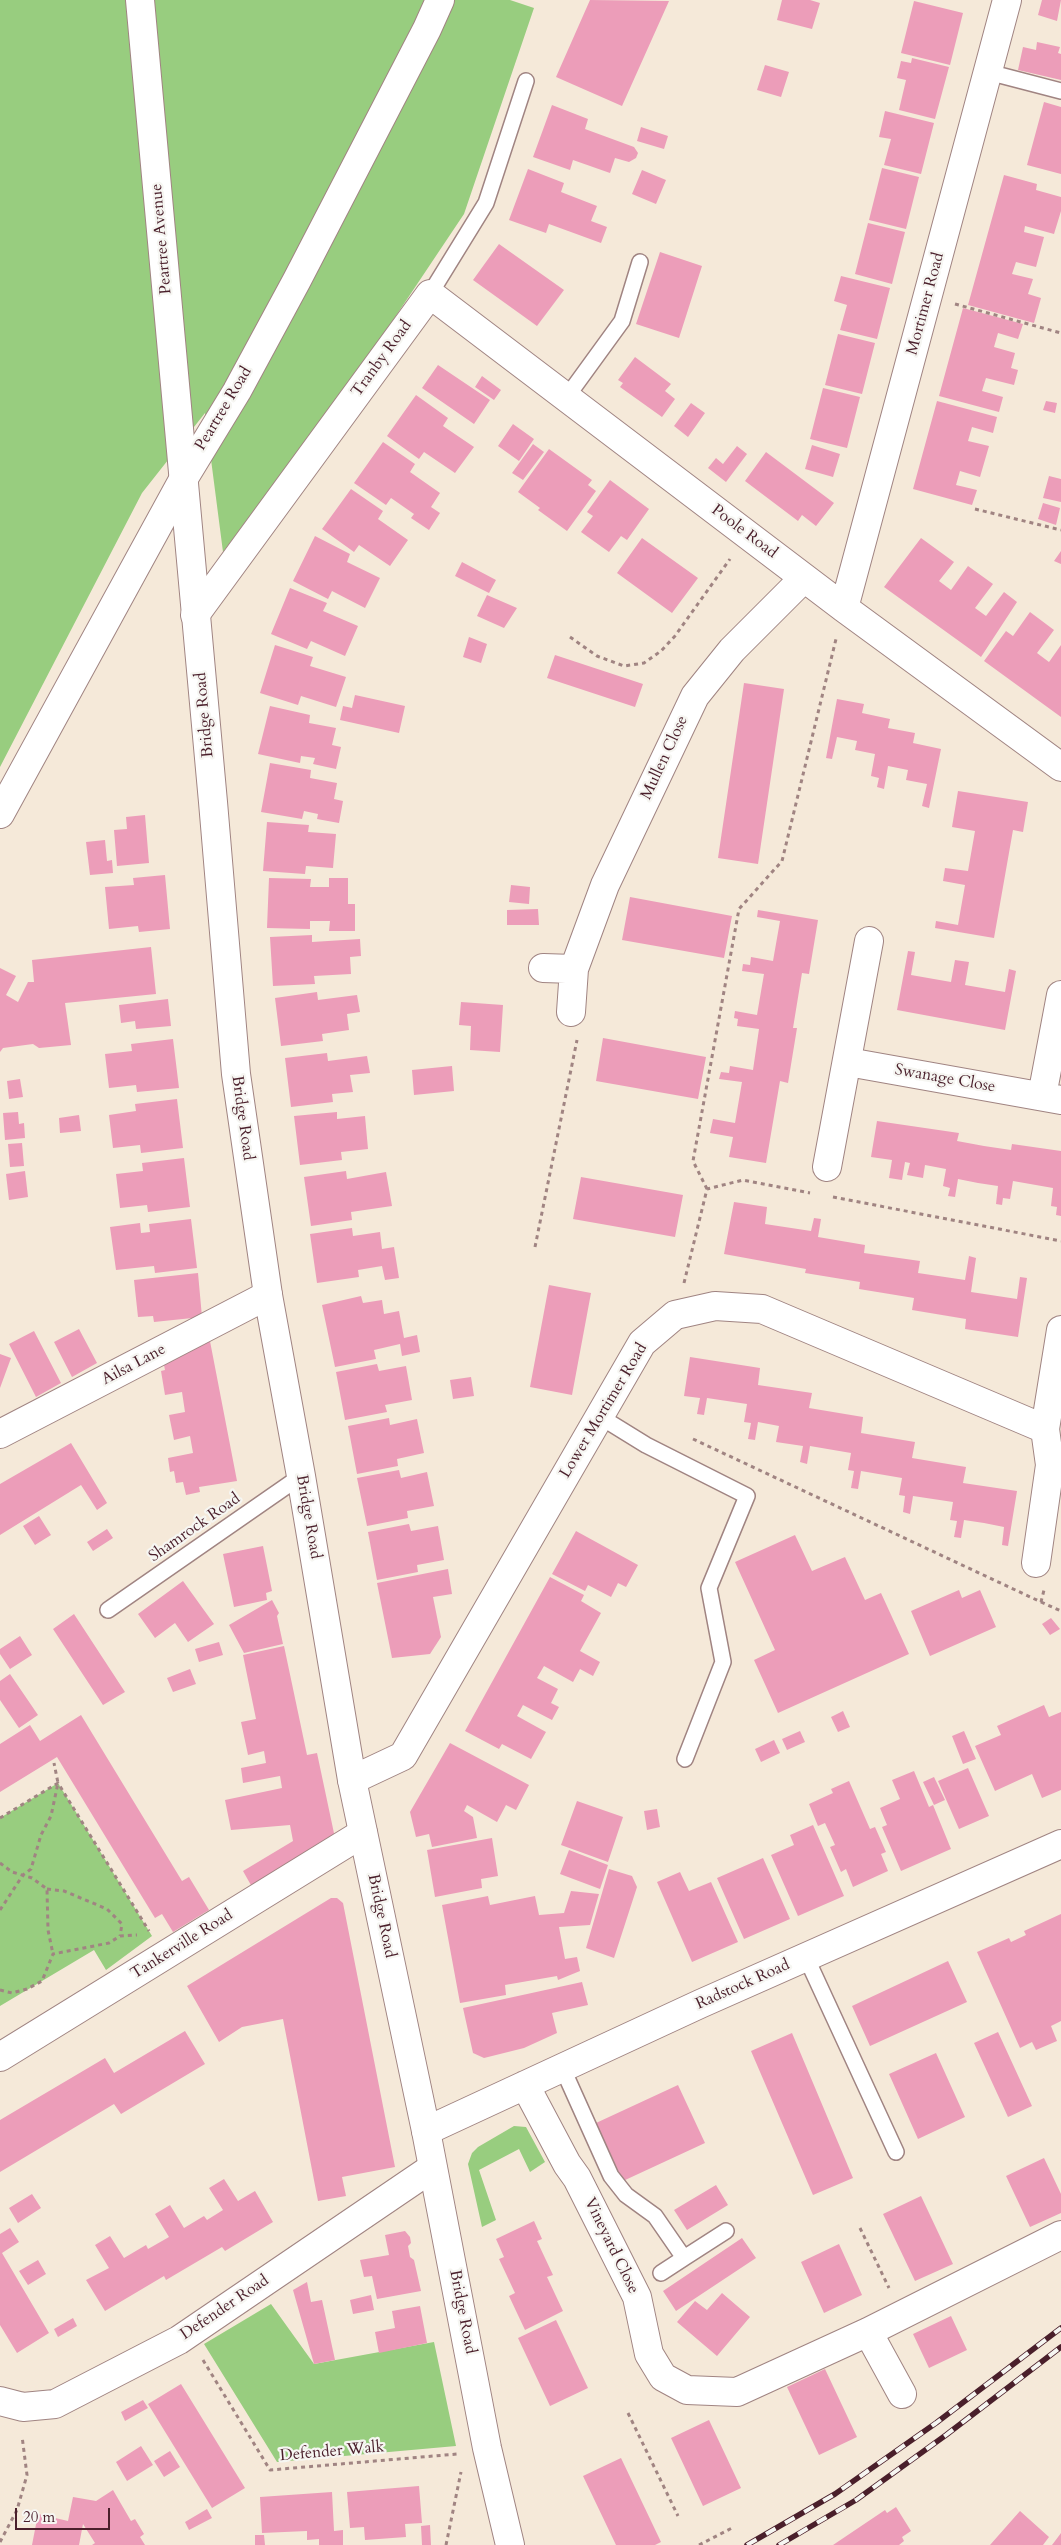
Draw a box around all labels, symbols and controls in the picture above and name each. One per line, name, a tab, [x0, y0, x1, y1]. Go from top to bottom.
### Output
street label: Peartree Avenue	[148, 183, 176, 295]
street label: Mortimer Road	[903, 251, 949, 357]
street label: Tranby Road	[348, 317, 416, 401]
street label: Peartree Road	[191, 364, 257, 454]
street label: Poole Road	[707, 501, 781, 563]
street label: Bridge Road	[192, 672, 218, 758]
street label: Mullen Close	[637, 713, 693, 803]
street label: Swanage Close	[893, 1061, 997, 1097]
street label: Bridge Road	[227, 1074, 257, 1162]
street label: Ailsa Lane	[99, 1340, 169, 1390]
street label: Lower Mortimer Road	[556, 1340, 652, 1482]
street label: Bridge Road	[291, 1473, 325, 1561]
street label: Shamrock Road	[146, 1489, 244, 1567]
street label: Bridge Road	[363, 1872, 399, 1960]
street label: Tankerville Road	[127, 1906, 237, 1984]
street label: Radstock Road	[693, 1956, 793, 2014]
street label: Vineyard Close	[580, 2195, 642, 2297]
street label: Bridge Road	[444, 2268, 480, 2356]
street label: Defender Road	[177, 2271, 273, 2345]
street label: Defender Walk	[279, 2438, 385, 2466]
scale bar	[18, 2498, 112, 2530]
text: 20 m	[23, 2507, 55, 2527]

